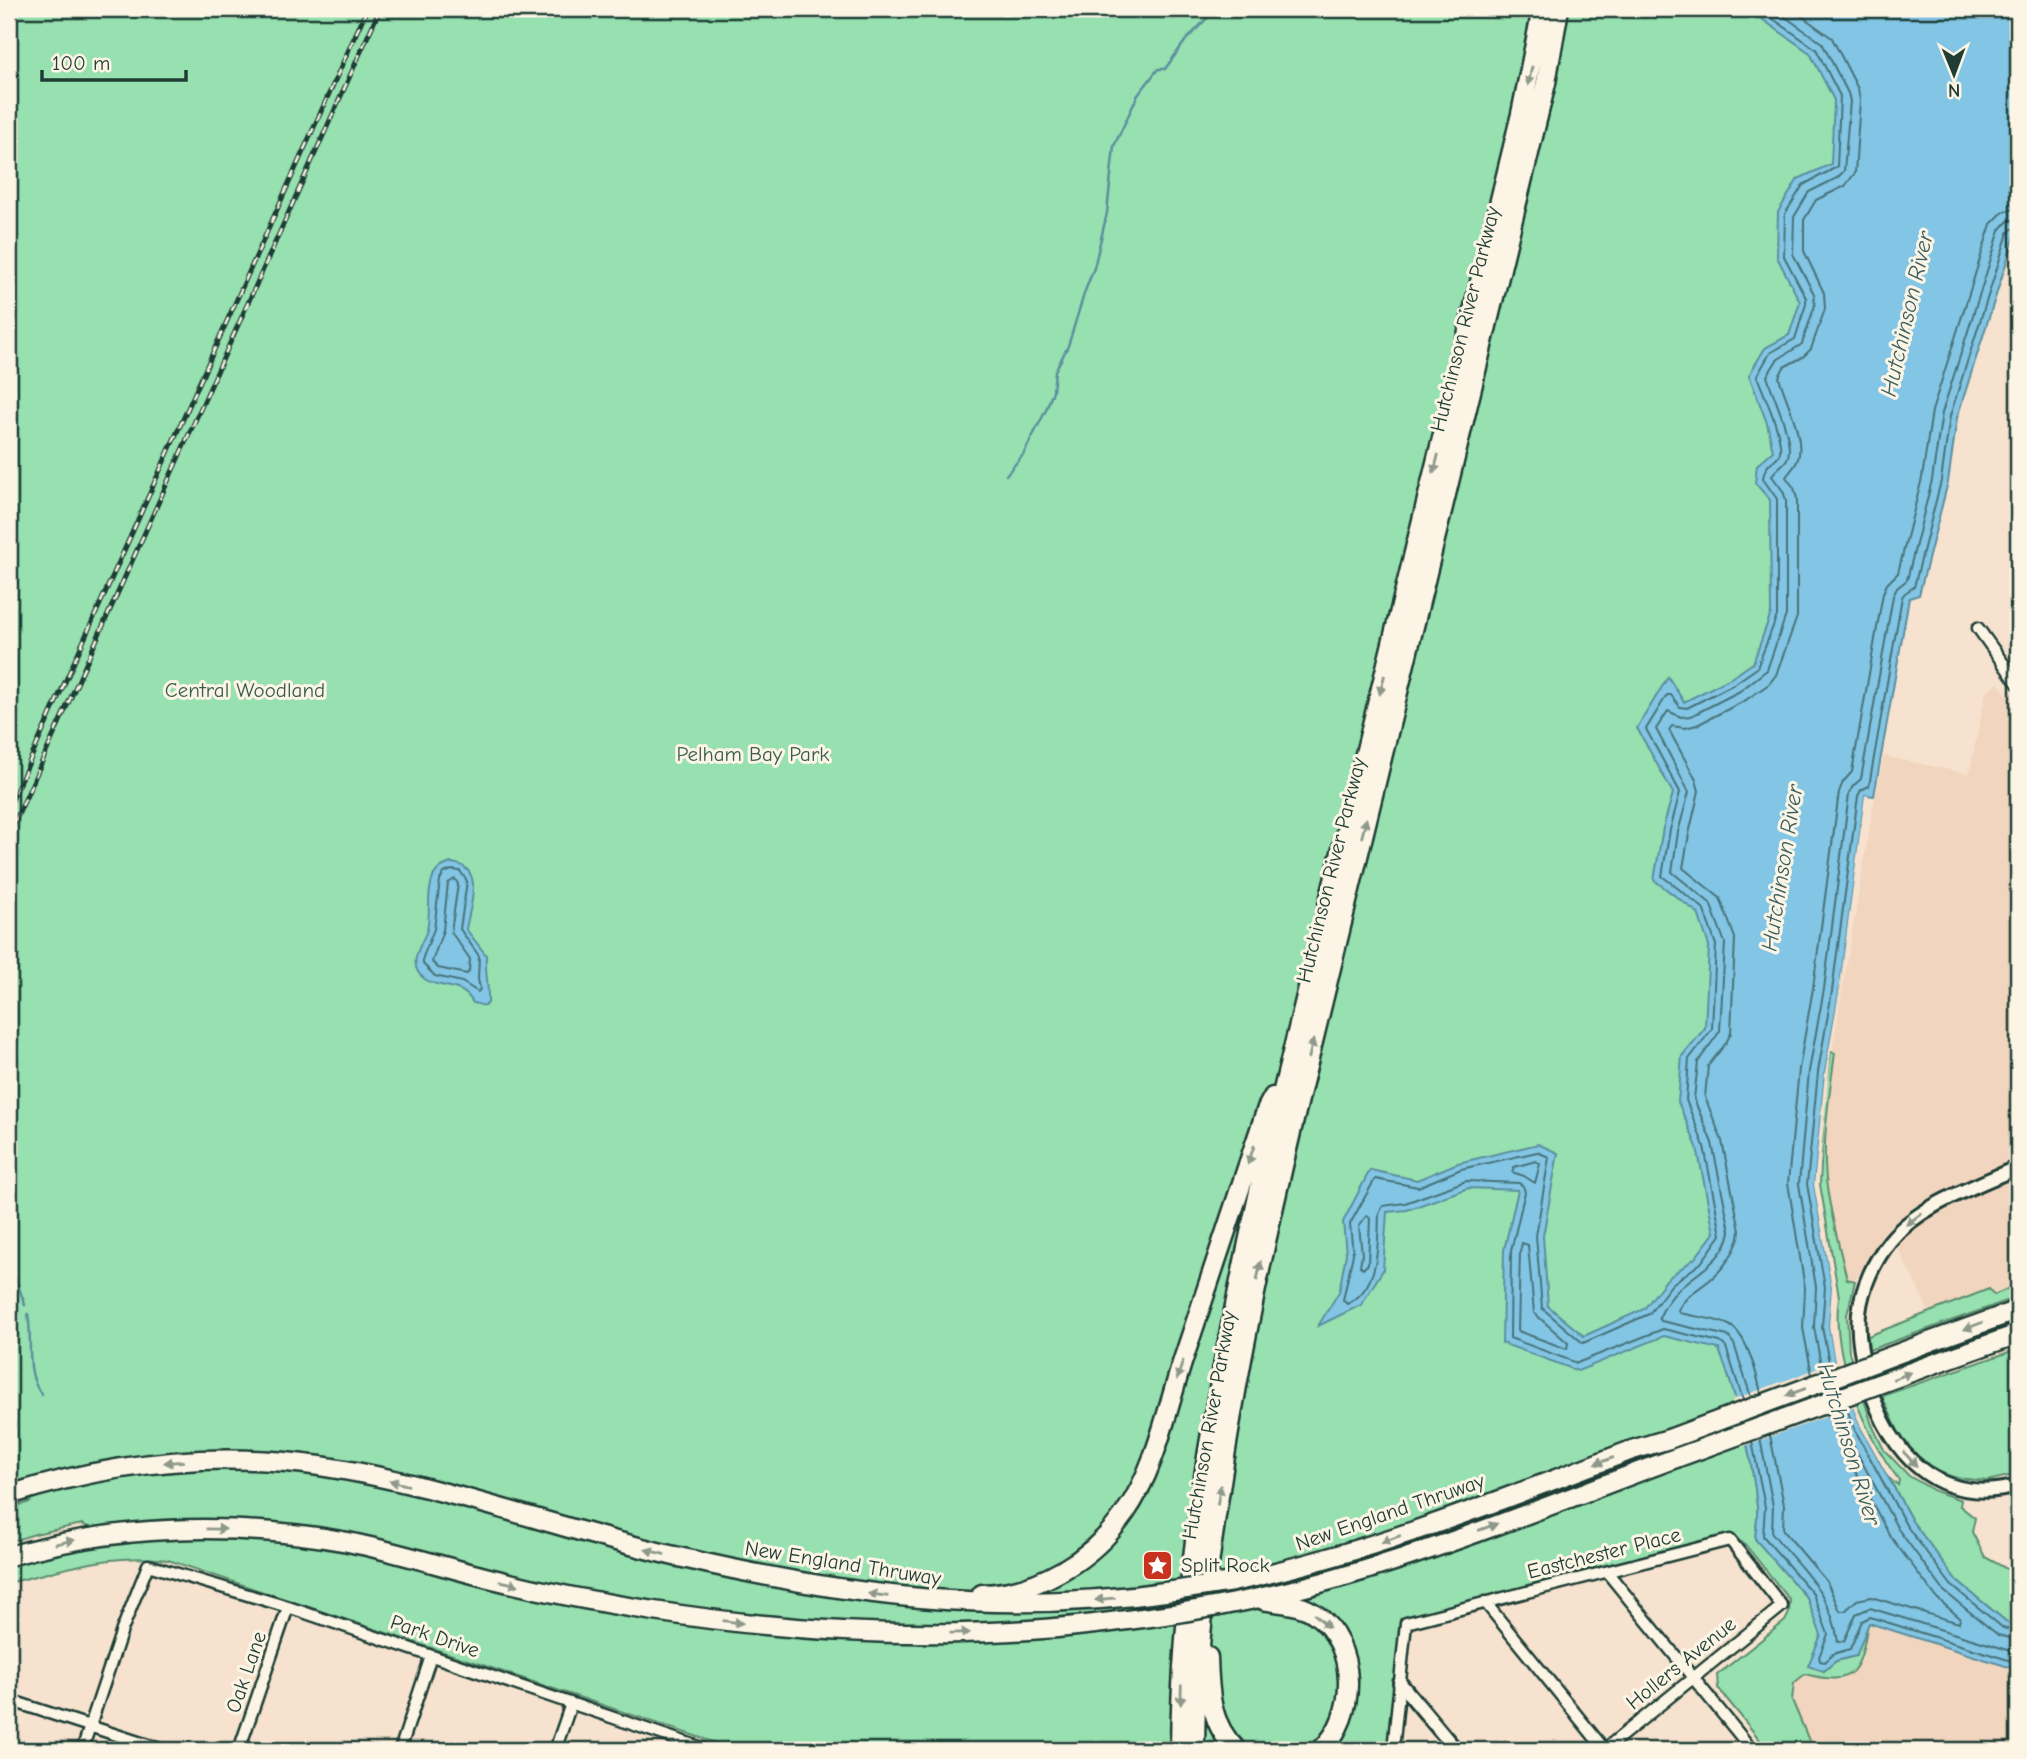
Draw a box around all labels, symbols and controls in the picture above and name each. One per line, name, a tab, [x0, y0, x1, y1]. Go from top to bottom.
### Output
scale bar	[42, 38, 186, 82]
north arrow	[1918, 38, 1988, 108]
text: 100 m	[52, 51, 110, 75]
one-way arrow	[1524, 65, 1535, 87]
text: N	[1948, 79, 1961, 101]
street label: Hutchinson River Parkway	[1425, 203, 1505, 434]
water label: Hutchinson River	[1875, 228, 1939, 399]
one-way arrow	[1430, 453, 1441, 475]
one-way arrow	[1376, 674, 1387, 696]
park label: Central Woodland	[165, 678, 325, 702]
park label: Pelham Bay Park	[677, 742, 829, 766]
street label: Hutchinson River Parkway	[1291, 754, 1371, 985]
water label: Hutchinson River	[1755, 782, 1809, 953]
one-way arrow	[1359, 817, 1370, 839]
one-way arrow	[1306, 1038, 1317, 1060]
one-way arrow	[1246, 1144, 1256, 1165]
one-way arrow	[1905, 1212, 1923, 1227]
one-way arrow	[1254, 1260, 1265, 1282]
street label: Hutchinson River Parkway	[1177, 1308, 1241, 1541]
one-way arrow	[1963, 1320, 1984, 1331]
one-way arrow	[1174, 1360, 1185, 1381]
water label: Hutchinson River	[1811, 1360, 1887, 1529]
one-way arrow	[1891, 1370, 1912, 1381]
one-way arrow	[1785, 1387, 1806, 1398]
one-way arrow	[1902, 1451, 1918, 1468]
one-way arrow	[1594, 1455, 1615, 1466]
one-way arrow	[163, 1457, 185, 1468]
street label: New England Thruway	[1292, 1468, 1488, 1556]
one-way arrow	[388, 1477, 410, 1488]
one-way arrow	[1214, 1484, 1225, 1506]
one-way arrow	[1478, 1521, 1499, 1532]
street label: Eastchester Place	[1525, 1522, 1683, 1584]
one-way arrow	[205, 1524, 227, 1535]
one-way arrow	[1380, 1534, 1401, 1545]
one-way arrow	[54, 1536, 76, 1547]
street label: New England Thruway	[743, 1536, 943, 1590]
one-way arrow	[644, 1546, 666, 1557]
place icon: Split Rock	[1141, 1548, 1175, 1582]
place label: Split Rock	[1181, 1553, 1270, 1577]
one-way arrow	[498, 1578, 520, 1589]
one-way arrow	[867, 1589, 889, 1600]
one-way arrow	[1094, 1594, 1116, 1605]
street label: Park Drive	[387, 1610, 483, 1662]
street label: Hollers Avenue	[1621, 1611, 1741, 1715]
one-way arrow	[1314, 1613, 1331, 1628]
one-way arrow	[722, 1616, 744, 1627]
one-way arrow	[950, 1627, 972, 1639]
street label: Oak Lane	[221, 1628, 271, 1716]
one-way arrow	[1176, 1684, 1187, 1706]

